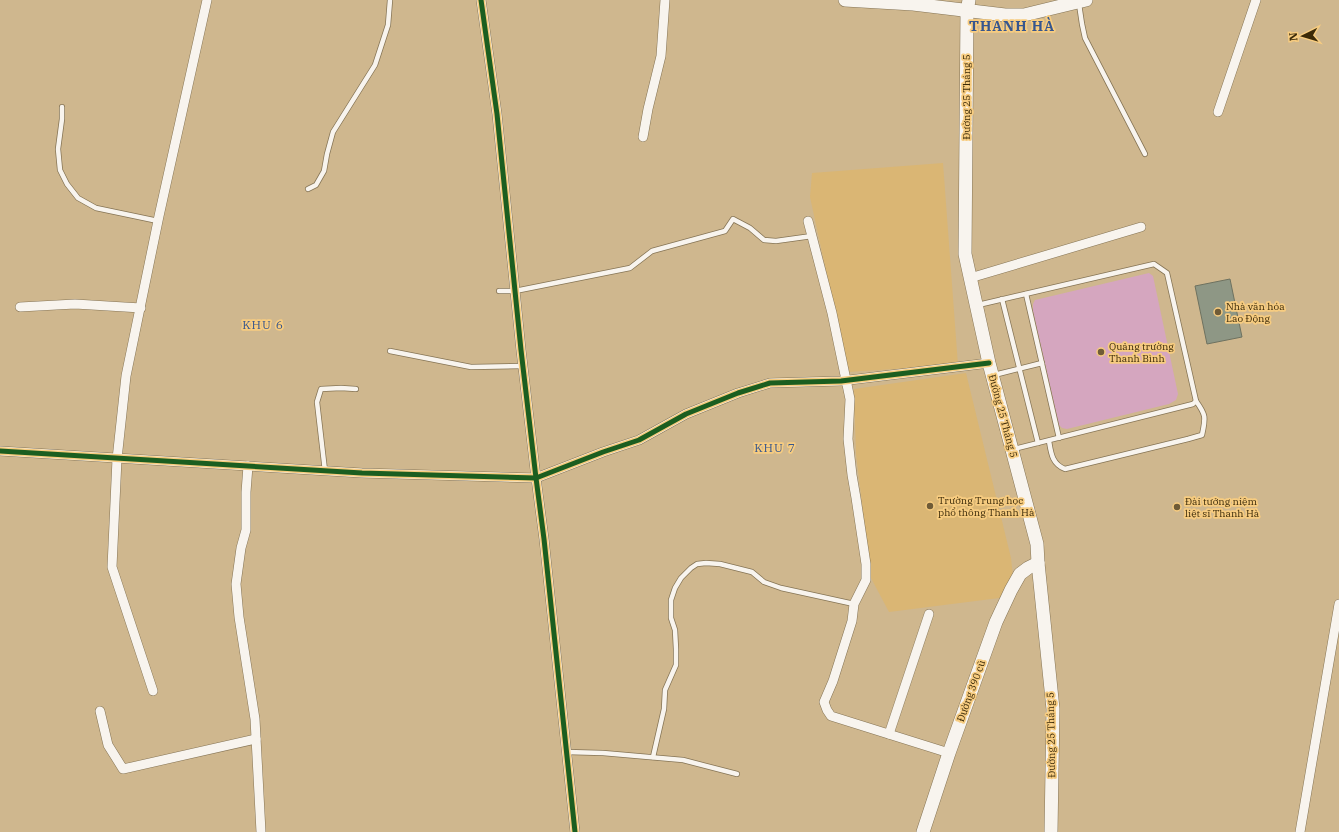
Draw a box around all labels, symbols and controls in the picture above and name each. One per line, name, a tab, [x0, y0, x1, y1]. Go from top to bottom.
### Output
district label: THANH HÀ	[969, 16, 1055, 35]
north arrow	[1283, 16, 1323, 56]
text: N	[1286, 32, 1300, 42]
street label: Đường 25 Tháng 5	[960, 54, 973, 140]
place label: Nhà văn hóa Lao Động	[1226, 300, 1285, 325]
marker: Nhà văn hóa Lao Động	[1213, 307, 1223, 317]
district label: KHU 6	[242, 317, 284, 332]
place label: Quảng trường Thanh Bình	[1109, 340, 1174, 365]
marker: Quảng trường Thanh Bình	[1096, 347, 1106, 357]
street label: Đường 25 Tháng 5	[986, 373, 1020, 459]
district label: KHU 7	[754, 440, 796, 455]
place label: Trường Trung học phổ thông Thanh Hà	[938, 494, 1035, 519]
place label: Đài tưởng niệm liệt sĩ Thanh Hà	[1185, 495, 1260, 520]
marker: Trường Trung học phổ thông Thanh Hà	[925, 501, 935, 511]
marker: Đài tưởng niệm liệt sĩ Thanh Hà	[1172, 502, 1182, 512]
street label: Đường 390 cũ	[954, 658, 988, 724]
street label: Đường 25 Tháng 5	[1044, 692, 1058, 778]

